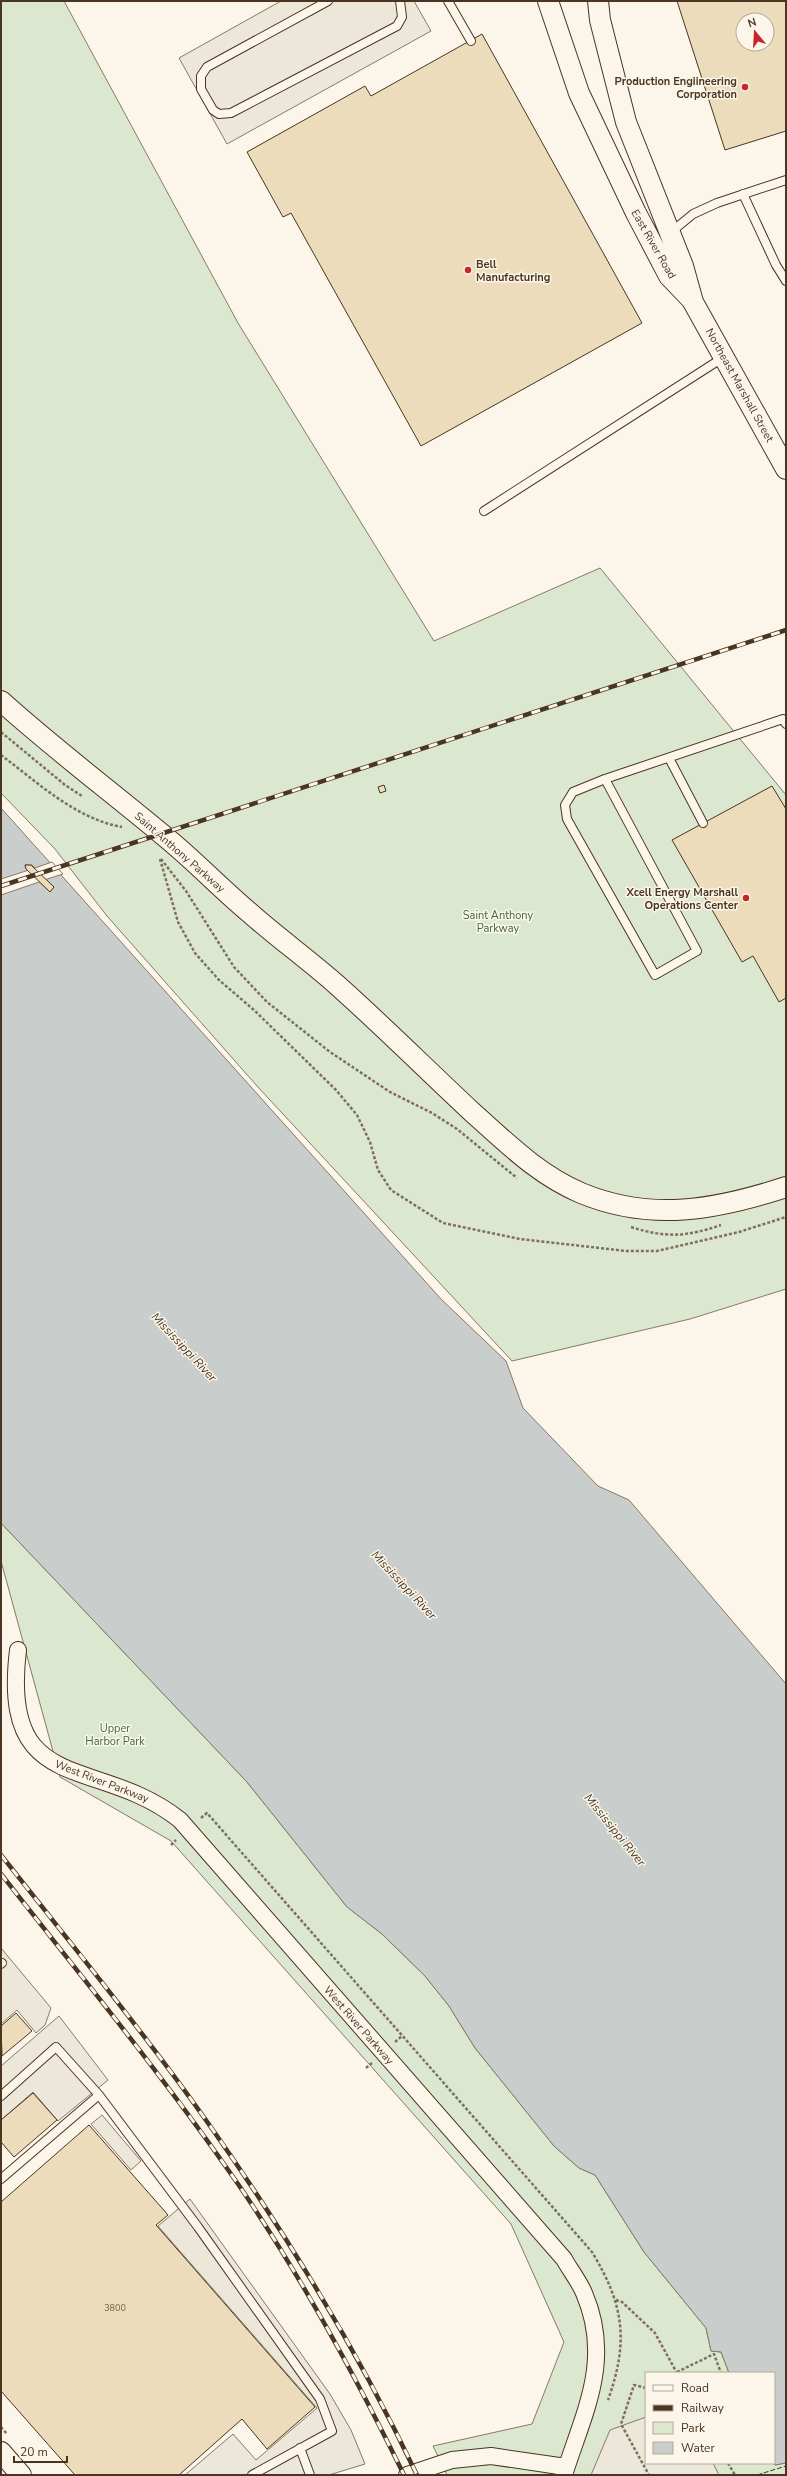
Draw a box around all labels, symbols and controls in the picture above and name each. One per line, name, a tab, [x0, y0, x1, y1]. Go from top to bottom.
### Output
north arrow	[735, 12, 775, 52]
text: N	[746, 15, 758, 31]
place label: Production Engiineering Corporation	[615, 74, 737, 102]
marker: Production Engiineering Corporation	[740, 82, 750, 92]
street label: East River Road	[628, 207, 680, 282]
place label: Bell Manufacturing	[476, 257, 550, 285]
marker: Bell Manufacturing	[463, 265, 473, 275]
street label: Northeast Marshall Street	[702, 326, 777, 445]
street label: Saint Anthony Parkway	[131, 809, 228, 896]
place label: Xcell Energy Marshall Operations Center	[625, 885, 739, 913]
marker: Xcell Energy Marshall Operations Center	[741, 893, 751, 903]
park label: Saint Anthony Parkway	[463, 908, 534, 936]
water label: Mississippi River	[148, 1309, 221, 1386]
water label: Mississippi River	[368, 1547, 441, 1624]
park label: Upper Harbor Park	[85, 1721, 145, 1749]
street label: West River Parkway	[53, 1757, 151, 1806]
water label: Mississippi River	[581, 1790, 650, 1870]
street label: West River Parkway	[320, 1983, 397, 2068]
house number: 3800	[104, 2302, 126, 2314]
legend	[645, 2372, 775, 2464]
text: Road	[681, 2380, 709, 2396]
text: Railway	[681, 2400, 725, 2416]
text: Park	[681, 2420, 706, 2436]
scale bar	[14, 2438, 67, 2464]
text: Water	[681, 2440, 715, 2456]
text: 20 m	[20, 2444, 48, 2460]

